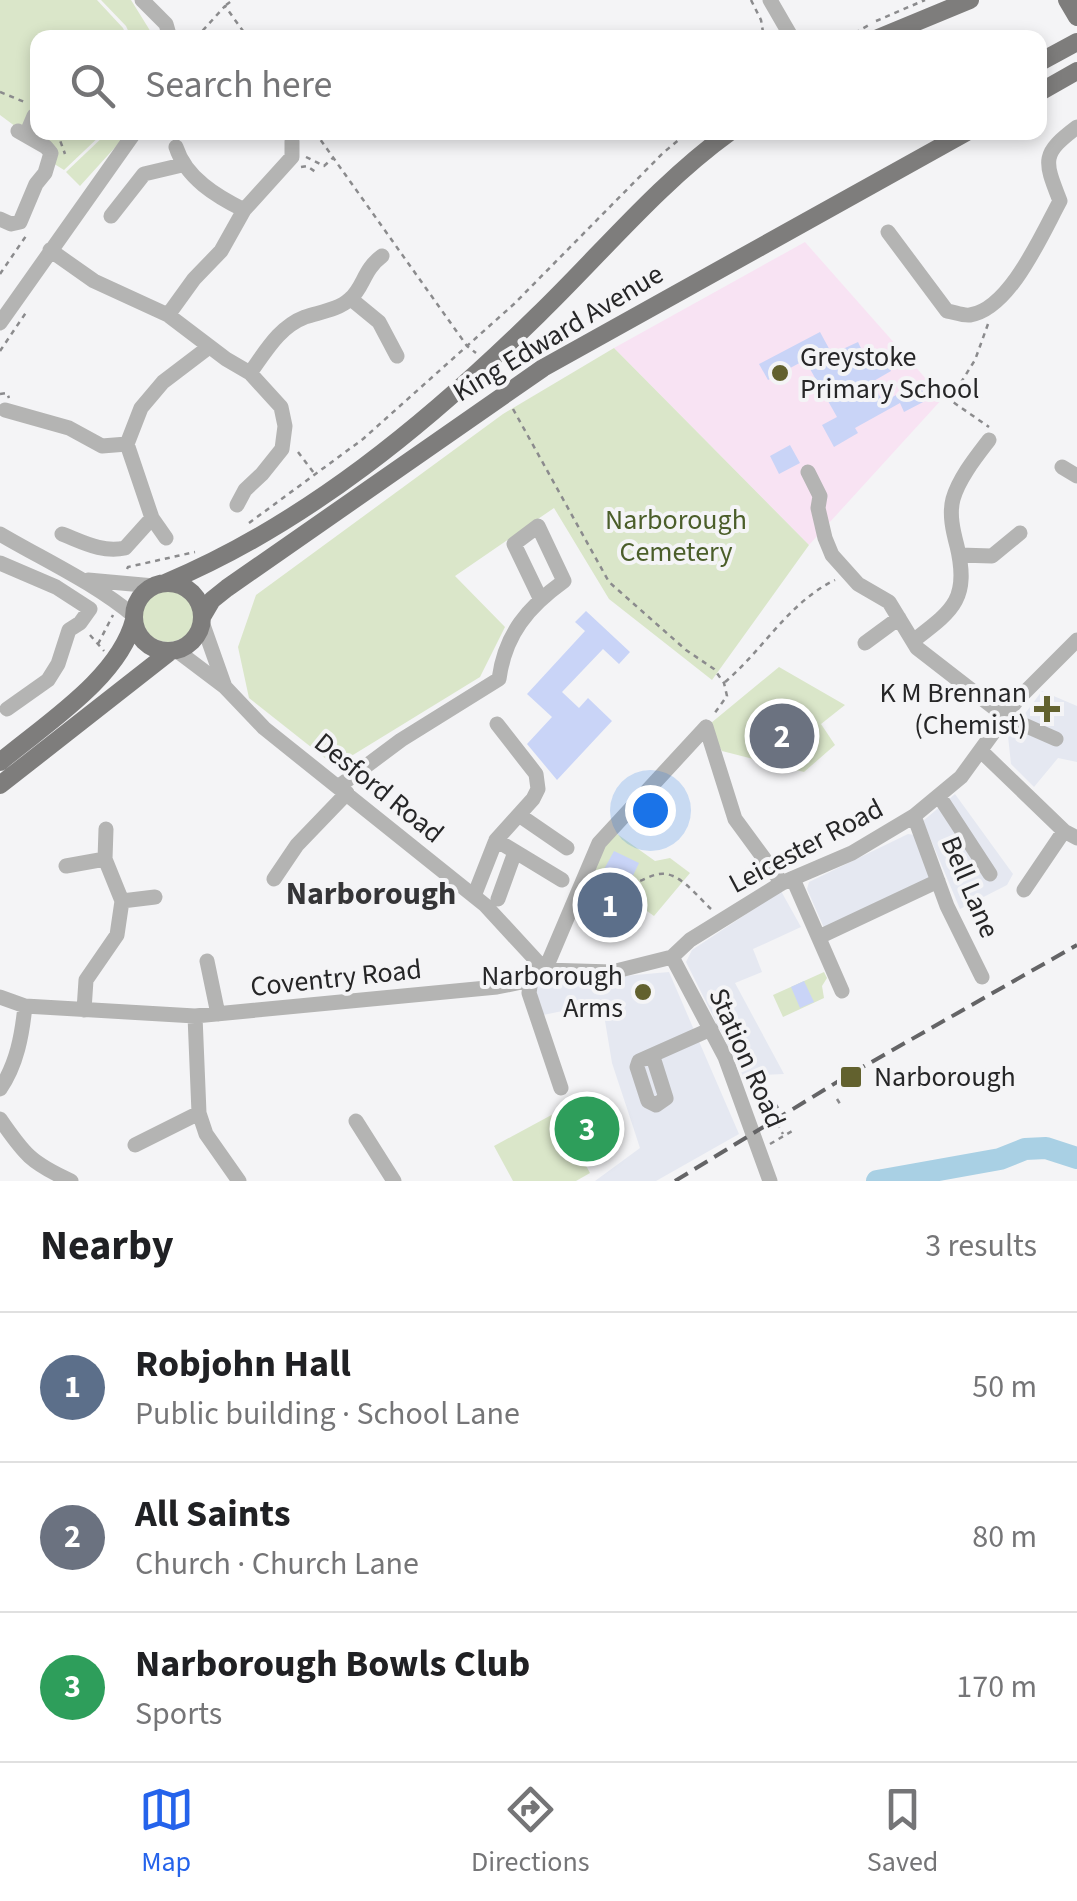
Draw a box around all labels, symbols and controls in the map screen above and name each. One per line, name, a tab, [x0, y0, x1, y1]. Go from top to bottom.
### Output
search box	[30, 30, 1047, 140]
icon: search	[65, 58, 120, 113]
text: Search here	[145, 58, 332, 112]
street label: King Edward Avenue	[445, 254, 671, 412]
place label: Greystoke Primary School	[800, 337, 979, 409]
marker: Greystoke Primary School	[769, 362, 791, 384]
park label: Narborough Cemetery	[605, 500, 747, 572]
place label: K M Brennan (Chemist)	[879, 673, 1027, 745]
pin: 2	[750, 698, 814, 774]
marker: K M Brennan (Chemist)	[1036, 698, 1058, 720]
street label: Desford Road	[306, 723, 452, 853]
your location	[625, 785, 676, 836]
street label: Leicester Road	[722, 789, 890, 903]
street label: Bell Lane	[931, 830, 1009, 944]
pin: 1	[578, 868, 642, 942]
district label: Narborough	[286, 871, 456, 917]
street label: Coventry Road	[248, 949, 424, 1007]
place label: Narborough Arms	[481, 956, 623, 1028]
marker: Narborough Arms	[632, 981, 654, 1003]
street label: Station Road	[698, 982, 796, 1134]
place label: Narborough	[874, 1057, 1016, 1097]
marker: Narborough	[838, 1064, 864, 1090]
pin: 3	[554, 1092, 620, 1166]
text: Nearby	[40, 1216, 174, 1276]
text: 3 results	[925, 1223, 1037, 1269]
text: Robjohn Hall	[135, 1337, 351, 1391]
text: 1	[64, 1364, 81, 1410]
text: 50 m	[972, 1364, 1037, 1410]
text: Public building · School Lane	[135, 1391, 520, 1437]
text: All Saints	[135, 1487, 291, 1541]
text: 2	[64, 1514, 81, 1560]
text: 80 m	[972, 1514, 1037, 1560]
text: Church · Church Lane	[135, 1541, 419, 1587]
text: Narborough Bowls Club	[135, 1637, 530, 1691]
text: 3	[64, 1664, 81, 1710]
text: 170 m	[956, 1664, 1037, 1710]
text: Sports	[135, 1691, 222, 1737]
tab: Map	[139, 1782, 194, 1882]
tab: Directions	[471, 1782, 590, 1882]
tab: Saved	[867, 1782, 938, 1882]

